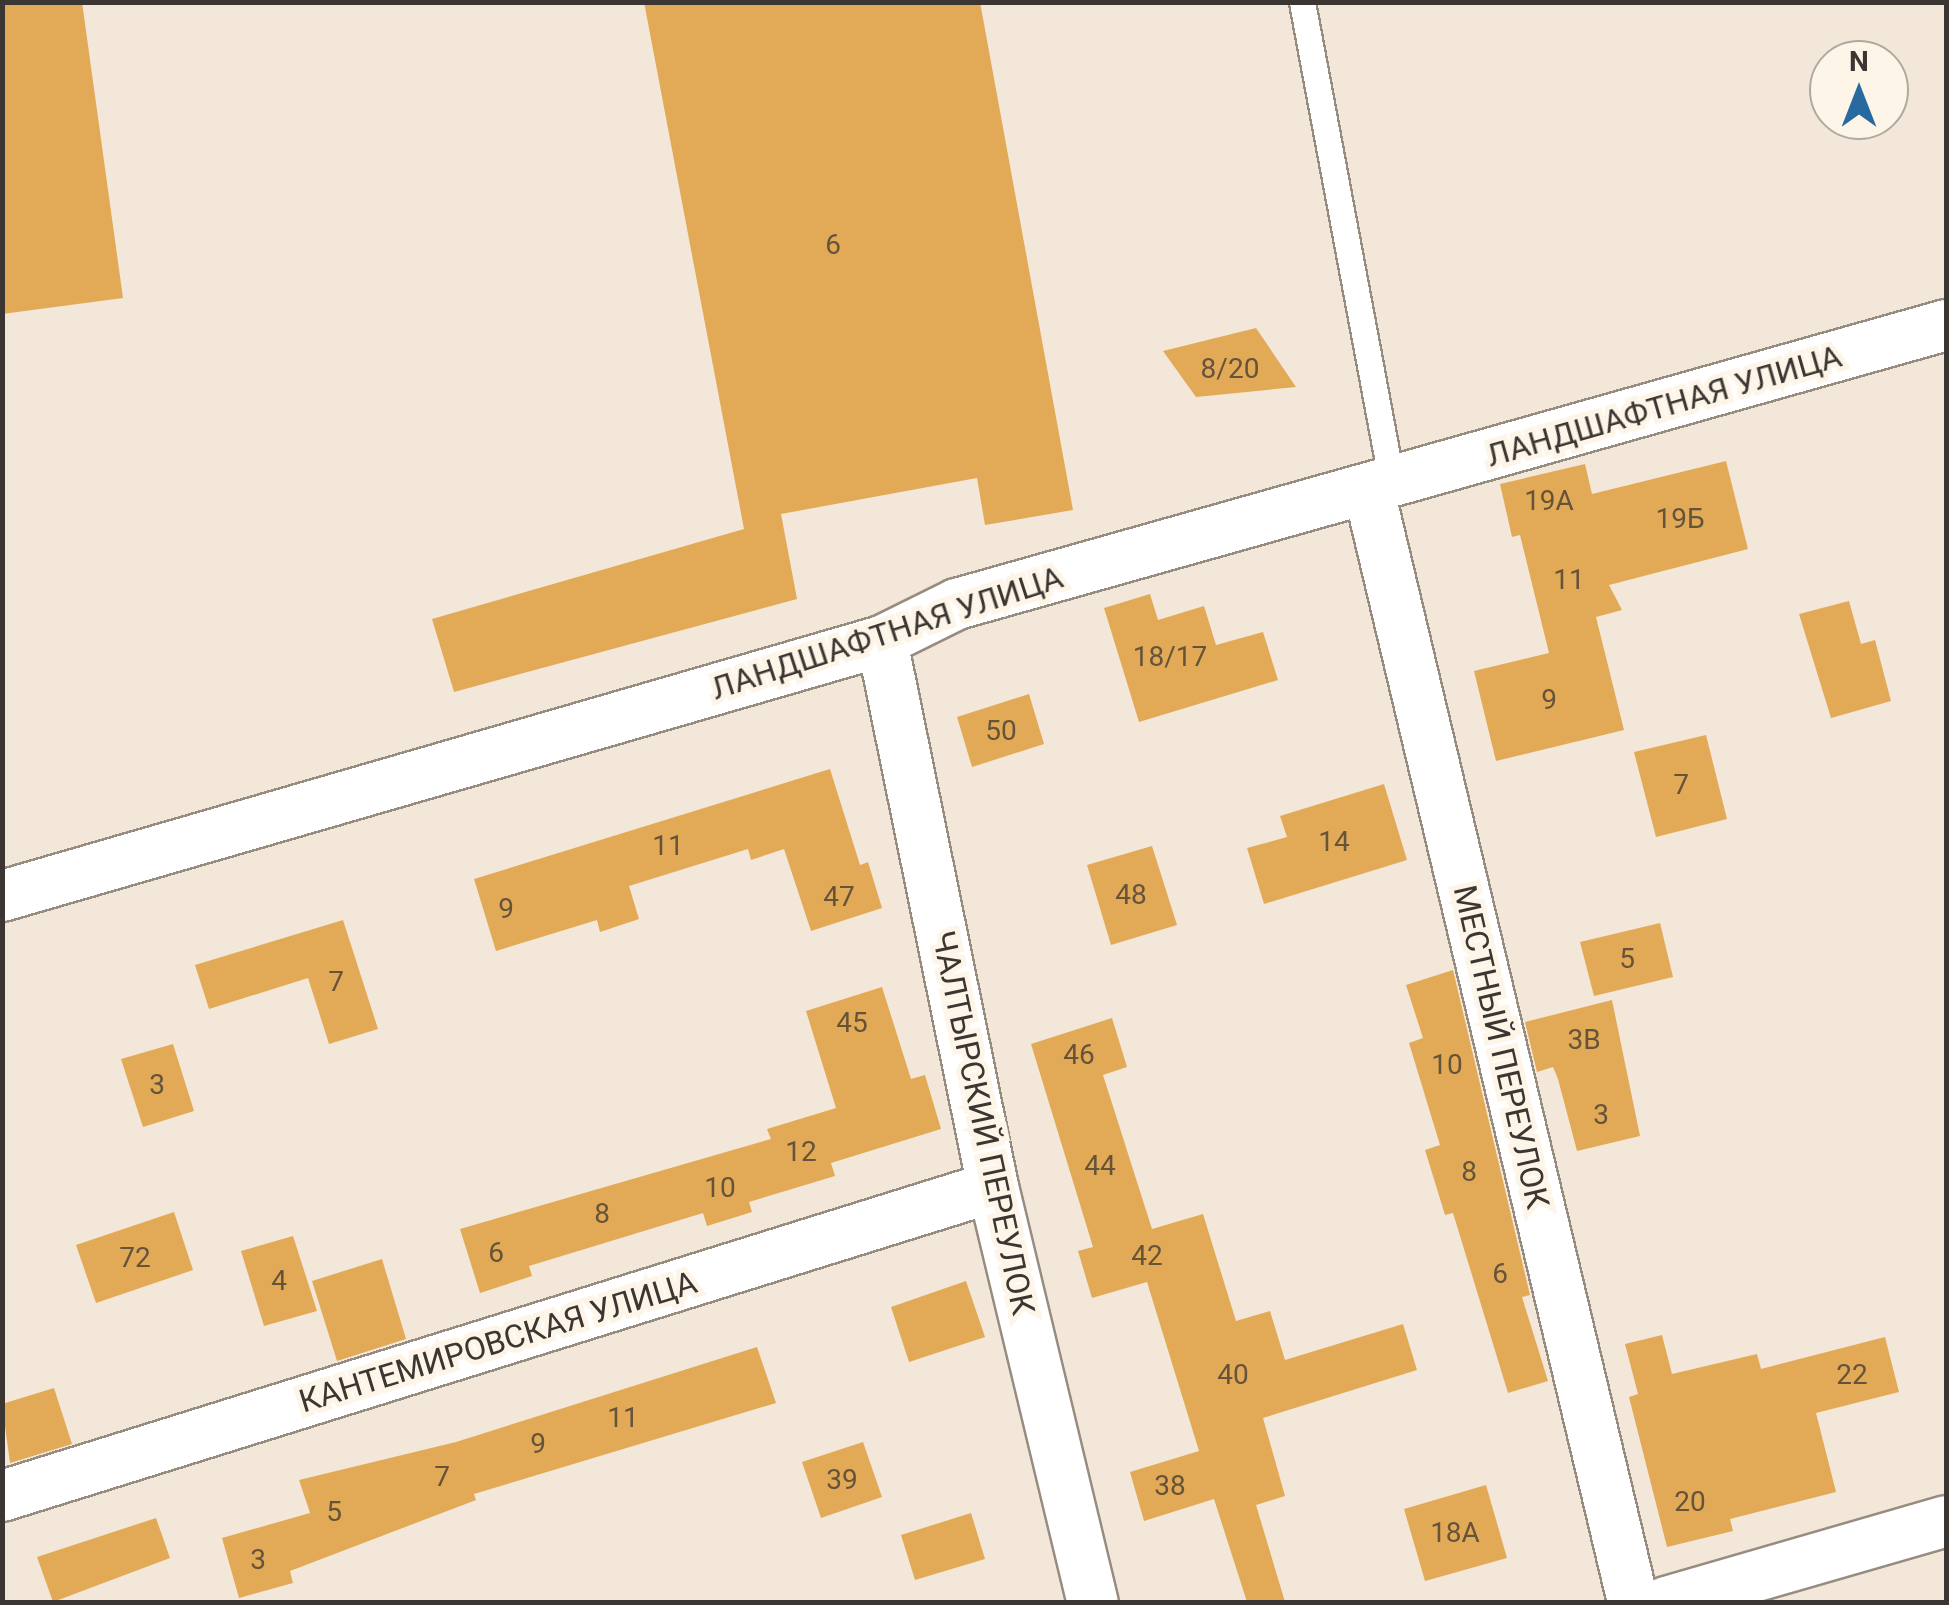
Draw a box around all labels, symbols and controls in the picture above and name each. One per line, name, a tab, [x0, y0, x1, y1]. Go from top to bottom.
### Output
north arrow	[1809, 40, 1909, 140]
text: N	[1849, 45, 1869, 78]
house number: 6	[825, 228, 841, 262]
street label: ЛАНДШАФТНАЯ УЛИЦА	[1482, 337, 1846, 475]
house number: 8/20	[1201, 352, 1259, 386]
house number: 19А	[1524, 484, 1574, 518]
house number: 19Б	[1655, 502, 1705, 536]
street label: ЛАНДШАФТНАЯ УЛИЦА	[706, 558, 1068, 708]
house number: 11	[1553, 563, 1585, 597]
house number: 18/17	[1133, 640, 1207, 674]
house number: 9	[1541, 683, 1557, 717]
house number: 50	[985, 714, 1017, 748]
house number: 7	[1673, 768, 1689, 802]
house number: 14	[1318, 825, 1350, 859]
house number: 11	[652, 829, 684, 863]
house number: 48	[1115, 878, 1147, 912]
house number: 47	[823, 880, 855, 914]
street label: МЕСТНЫЙ ПЕРЕУЛОК	[1445, 882, 1557, 1212]
house number: 9	[498, 892, 514, 926]
street label: ЧАЛТЫРСКИЙ ПЕРЕУЛОК	[924, 928, 1042, 1318]
house number: 5	[1619, 942, 1635, 976]
house number: 7	[328, 965, 344, 999]
house number: 45	[836, 1006, 868, 1040]
house number: 3В	[1567, 1023, 1601, 1057]
house number: 46	[1063, 1038, 1095, 1072]
house number: 10	[1431, 1048, 1463, 1082]
house number: 3	[149, 1068, 165, 1102]
house number: 3	[1593, 1098, 1609, 1132]
house number: 12	[785, 1135, 817, 1169]
house number: 44	[1084, 1149, 1116, 1183]
house number: 8	[1461, 1155, 1477, 1189]
house number: 10	[704, 1171, 736, 1205]
house number: 8	[594, 1197, 610, 1231]
house number: 6	[488, 1236, 504, 1270]
house number: 42	[1131, 1239, 1163, 1273]
house number: 72	[119, 1241, 151, 1275]
house number: 6	[1492, 1257, 1508, 1291]
street label: КАНТЕМИРОВСКАЯ УЛИЦА	[294, 1263, 702, 1421]
house number: 4	[271, 1264, 287, 1298]
house number: 40	[1217, 1358, 1249, 1392]
house number: 22	[1836, 1358, 1868, 1392]
house number: 11	[607, 1401, 639, 1435]
house number: 9	[530, 1427, 546, 1461]
house number: 7	[434, 1460, 450, 1494]
house number: 39	[826, 1463, 858, 1497]
house number: 38	[1154, 1469, 1186, 1503]
house number: 20	[1674, 1485, 1706, 1519]
house number: 5	[326, 1495, 342, 1529]
house number: 18А	[1430, 1516, 1480, 1550]
house number: 3	[250, 1543, 266, 1577]

